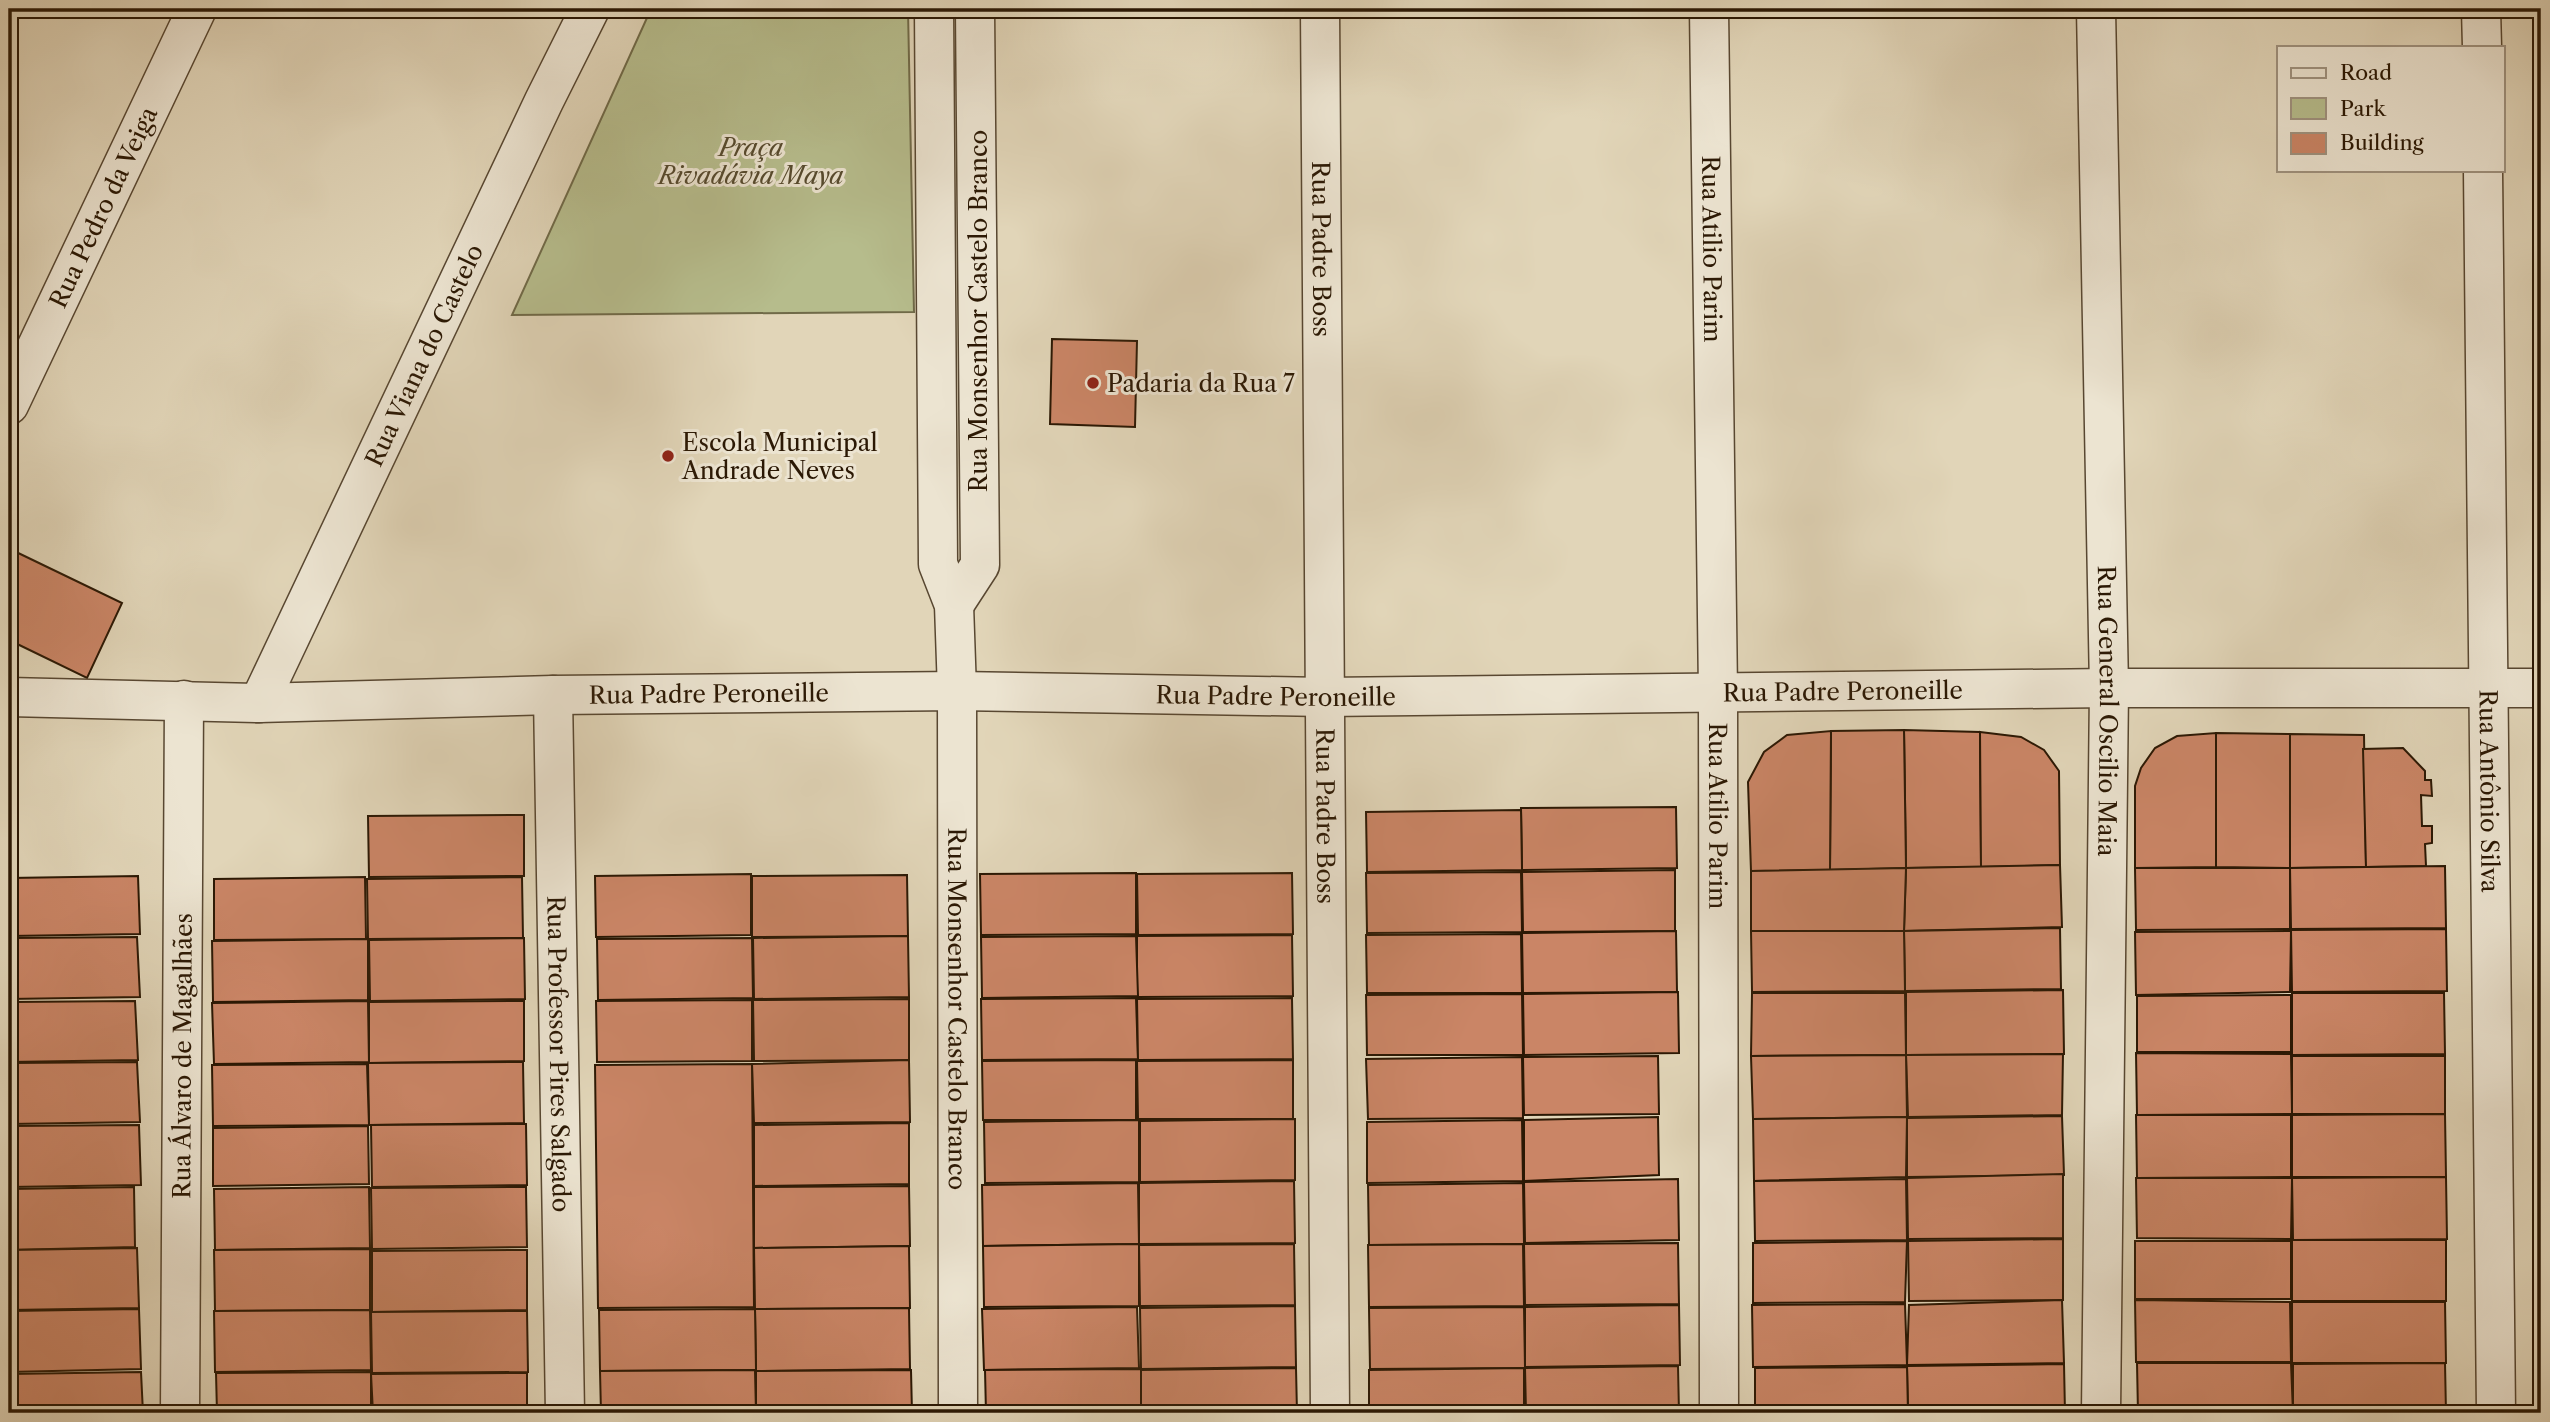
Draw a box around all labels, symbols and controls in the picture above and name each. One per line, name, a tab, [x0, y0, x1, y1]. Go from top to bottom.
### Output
legend	[2277, 46, 2504, 172]
text: Road	[2340, 60, 2392, 85]
text: Park	[2340, 96, 2386, 121]
street label: Rua Pedro da Veiga	[43, 102, 163, 312]
street label: Rua Monsenhor Castelo Branco	[964, 130, 993, 492]
text: Building	[2340, 130, 2425, 155]
park label: Praça Rivadávia Maya	[656, 133, 844, 190]
street label: Rua Atilio Parim	[1696, 155, 1728, 343]
street label: Rua Padre Boss	[1307, 161, 1337, 337]
street label: Rua Viana do Castelo	[359, 239, 489, 471]
place label: Padaria da Rua 7	[1107, 369, 1295, 398]
marker: Padaria da Rua 7	[1085, 375, 1101, 391]
place label: Escola Municipal Andrade Neves	[681, 428, 878, 485]
marker: Escola Municipal Andrade Neves	[660, 448, 676, 464]
street label: Rua General Oscilio Maia	[2092, 565, 2124, 857]
street label: Rua Padre Peroneille	[1722, 675, 1963, 707]
street label: Rua Padre Peroneille	[589, 678, 829, 709]
street label: Rua Padre Peroneille	[1155, 680, 1396, 712]
street label: Rua Antônio Silva	[2474, 689, 2505, 893]
street label: Rua Atilio Parim	[1704, 722, 1733, 909]
street label: Rua Padre Boss	[1311, 728, 1341, 904]
street label: Rua Monsenhor Castelo Branco	[943, 828, 972, 1190]
street label: Rua Professor Pires Salgado	[542, 895, 576, 1213]
street label: Rua Álvaro de Magalhães	[167, 913, 197, 1199]

